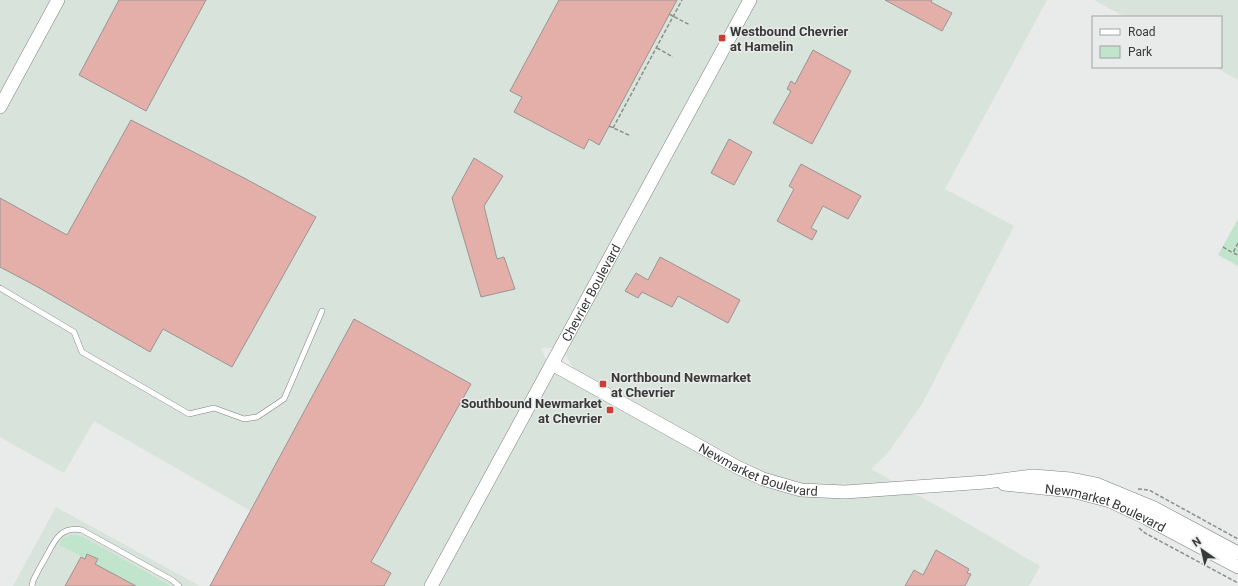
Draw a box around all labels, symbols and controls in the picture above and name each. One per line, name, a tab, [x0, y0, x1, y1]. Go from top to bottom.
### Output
legend	[1092, 16, 1222, 68]
place label: Westbound Chevrier at Hamelin	[730, 24, 849, 54]
text: Road	[1128, 25, 1156, 39]
marker: Westbound Chevrier at Hamelin	[717, 33, 727, 43]
text: Park	[1128, 45, 1153, 59]
street label: Chevrier Boulevard	[558, 241, 623, 344]
place label: Northbound Newmarket at Chevrier	[611, 370, 752, 400]
marker: Northbound Newmarket at Chevrier	[598, 379, 608, 389]
place label: Southbound Newmarket at Chevrier	[461, 396, 603, 426]
marker: Southbound Newmarket at Chevrier	[605, 405, 615, 415]
street label: Newmarket Boulevard	[696, 440, 818, 498]
street label: Newmarket Boulevard	[1044, 481, 1168, 535]
north arrow	[1182, 530, 1222, 570]
text: N	[1190, 534, 1204, 550]

